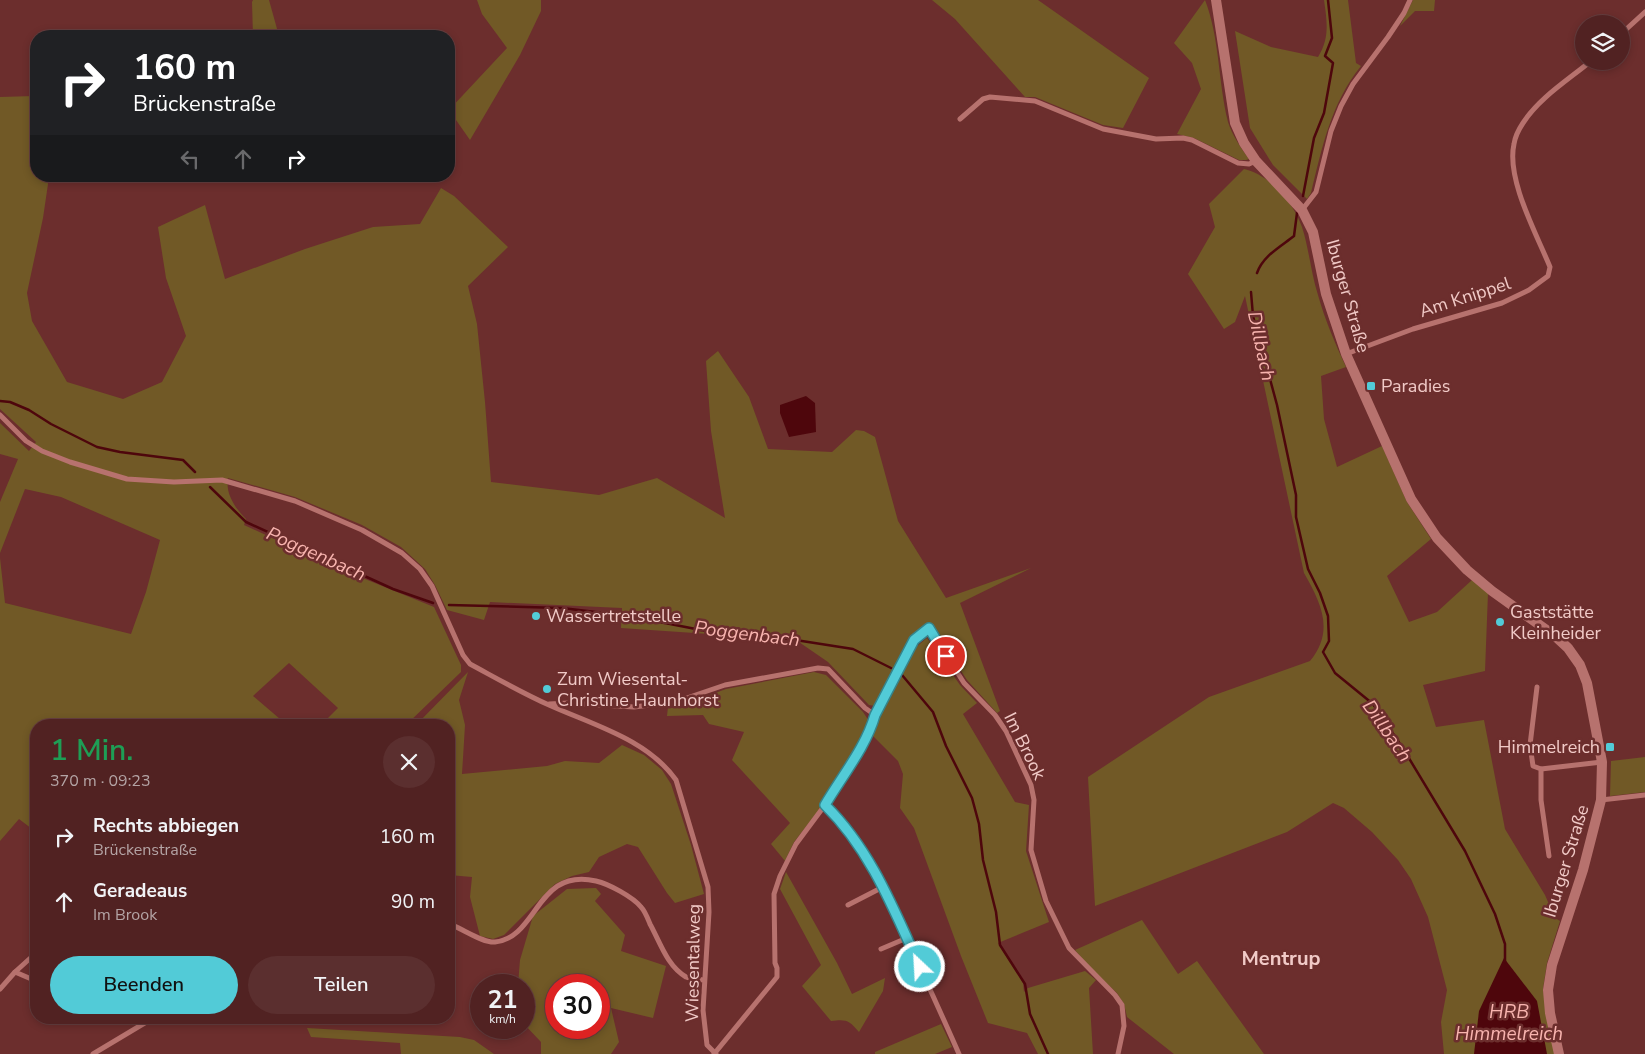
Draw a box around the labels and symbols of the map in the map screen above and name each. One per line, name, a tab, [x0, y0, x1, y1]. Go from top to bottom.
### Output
street label: Iburger Straße	[1320, 237, 1376, 355]
street label: Am Knippel	[1416, 271, 1514, 323]
water label: Dillbach	[1241, 309, 1281, 383]
place label: Paradies	[1381, 374, 1450, 398]
marker: Paradies	[1365, 380, 1377, 392]
water label: Poggenbach	[262, 521, 370, 587]
place label: Gaststätte Kleinheider	[1510, 600, 1602, 645]
place label: Wassertretstelle	[546, 604, 681, 628]
marker: Wassertretstelle	[530, 610, 542, 622]
water label: Poggenbach	[693, 615, 801, 653]
marker: Gaststätte Kleinheider	[1494, 616, 1506, 628]
pin	[925, 635, 967, 677]
place label: Zum Wiesental- Christine Haunhorst	[557, 667, 719, 712]
marker: Zum Wiesental- Christine Haunhorst	[541, 683, 553, 695]
water label: Dillbach	[1356, 695, 1418, 767]
street label: Im Brook	[998, 708, 1052, 785]
place label: Himmelreich	[1498, 735, 1600, 759]
marker: Himmelreich	[1604, 741, 1616, 753]
street label: Iburger Straße	[1537, 802, 1595, 920]
street label: Wiesentalweg	[680, 904, 706, 1022]
position arrow	[893, 940, 945, 992]
district label: Mentrup	[1242, 945, 1321, 972]
speed limit sign: 30	[545, 974, 610, 1039]
water label: HRB Himmelreich	[1455, 999, 1563, 1047]

